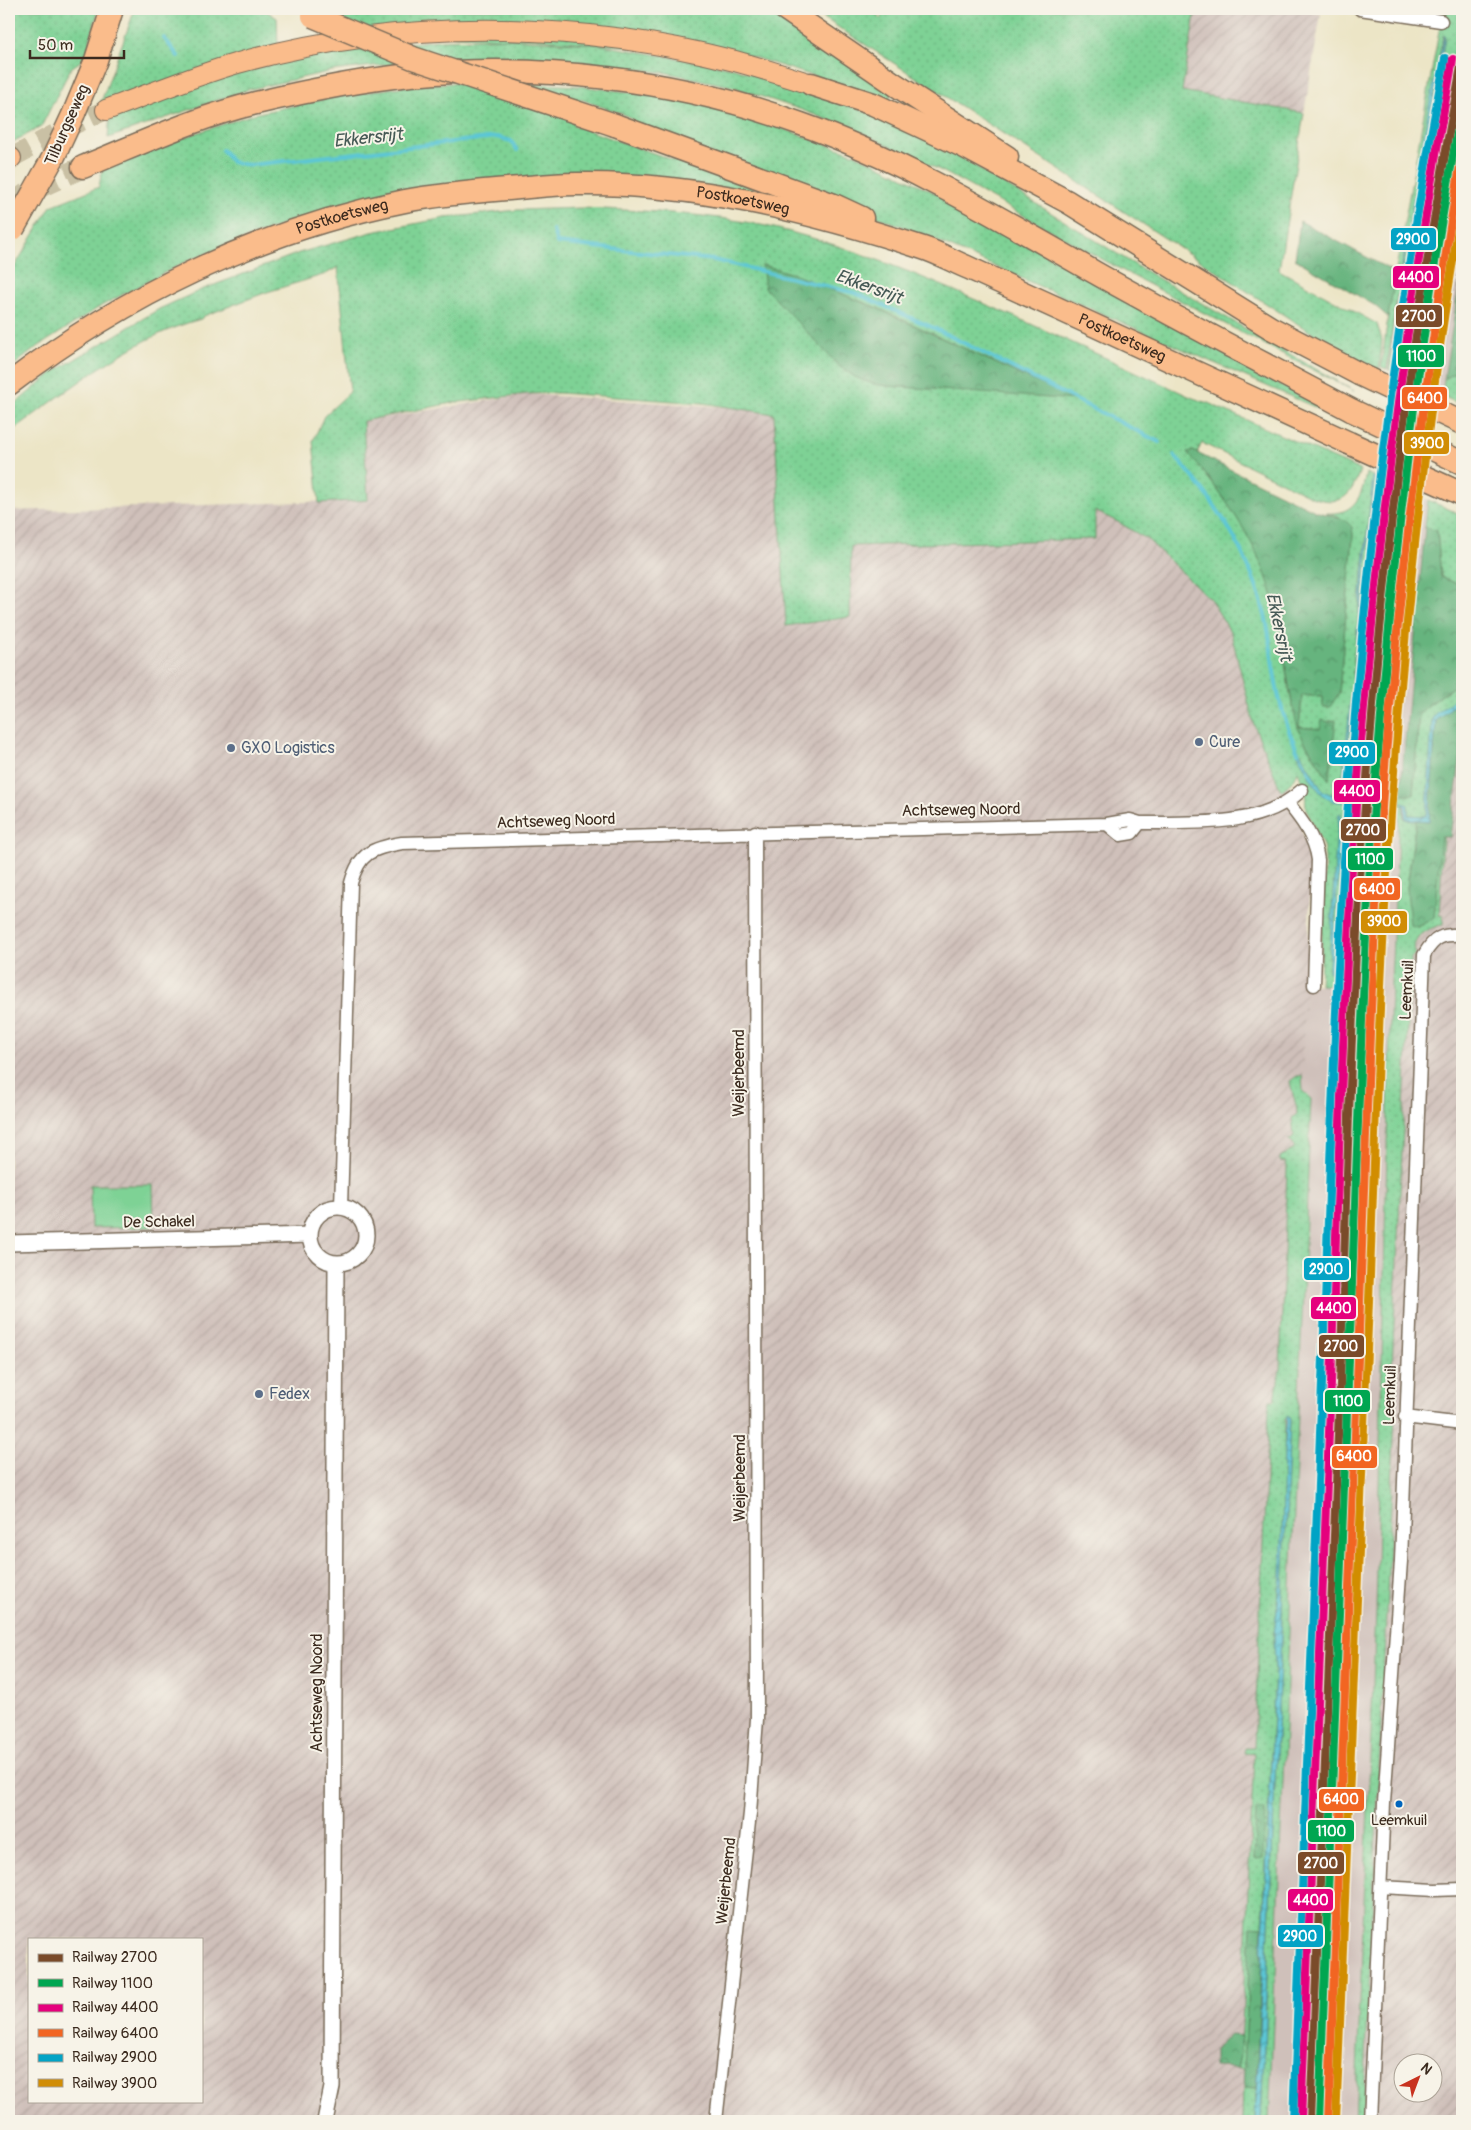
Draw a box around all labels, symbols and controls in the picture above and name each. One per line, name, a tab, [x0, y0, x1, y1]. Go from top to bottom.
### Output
scale bar	[30, 28, 124, 60]
text: 50 m	[38, 36, 73, 55]
street label: Tilburgseweg	[40, 81, 94, 169]
water label: Ekkersrijt	[332, 123, 405, 153]
street label: Postkoetsweg	[695, 182, 792, 220]
street label: Postkoetsweg	[293, 195, 390, 239]
line badge: 2900	[1390, 227, 1437, 251]
text: 2900	[1396, 231, 1431, 248]
water label: Ekkersrijt	[833, 264, 907, 310]
line badge: 4400	[1392, 265, 1440, 289]
text: 4400	[1398, 269, 1434, 286]
line badge: 2700	[1395, 304, 1443, 328]
text: 2700	[1402, 308, 1437, 325]
street label: Postkoetsweg	[1075, 309, 1169, 367]
line badge: 1100	[1397, 344, 1445, 368]
text: 1100	[1406, 348, 1436, 365]
line badge: 6400	[1401, 386, 1448, 410]
text: 6400	[1407, 390, 1443, 407]
line badge: 3900	[1403, 431, 1450, 455]
text: 3900	[1410, 435, 1445, 452]
water label: Ekkersrijt	[1261, 591, 1298, 665]
place label: Cure	[1209, 732, 1240, 752]
marker: Cure	[1193, 736, 1205, 748]
place label: GXO Logistics	[241, 738, 335, 758]
line badge: 2900	[1328, 741, 1376, 765]
marker: GXO Logistics	[225, 742, 237, 754]
text: 2900	[1335, 744, 1370, 761]
line badge: 4400	[1333, 779, 1381, 803]
text: 4400	[1339, 783, 1375, 800]
street label: Achtseweg Noord	[901, 799, 1021, 821]
street label: Achtseweg Noord	[496, 809, 616, 833]
line badge: 2700	[1340, 818, 1387, 842]
text: 2700	[1346, 822, 1381, 839]
line badge: 1100	[1347, 847, 1394, 871]
text: 1100	[1355, 851, 1385, 868]
line badge: 6400	[1353, 877, 1401, 901]
text: 6400	[1359, 881, 1395, 898]
line badge: 3900	[1360, 910, 1408, 934]
text: 3900	[1367, 913, 1402, 930]
street label: Leemkuil	[1395, 959, 1419, 1021]
street label: Weijerbeemd	[729, 1029, 749, 1117]
street label: De Schakel	[123, 1211, 195, 1233]
line badge: 2900	[1303, 1257, 1350, 1281]
text: 2900	[1309, 1261, 1344, 1278]
line badge: 4400	[1310, 1296, 1357, 1320]
text: 4400	[1316, 1300, 1352, 1317]
line badge: 2700	[1318, 1334, 1365, 1358]
text: 2700	[1324, 1338, 1359, 1355]
street label: Leemkuil	[1379, 1365, 1401, 1425]
place label: Fedex	[269, 1384, 310, 1404]
marker: Fedex	[253, 1388, 265, 1400]
line badge: 1100	[1324, 1389, 1371, 1413]
text: 1100	[1333, 1393, 1363, 1410]
street label: Weijerbeemd	[730, 1434, 750, 1522]
line badge: 6400	[1331, 1445, 1378, 1469]
text: 6400	[1336, 1448, 1372, 1465]
street label: Achtseweg Noord	[307, 1634, 327, 1752]
line badge: 6400	[1318, 1788, 1365, 1812]
text: 6400	[1323, 1791, 1359, 1808]
marker: Leemkuil	[1394, 1799, 1404, 1809]
place label: Leemkuil	[1371, 1811, 1427, 1830]
line badge: 1100	[1307, 1819, 1355, 1843]
text: 1100	[1316, 1823, 1346, 1840]
street label: Weijerbeemd	[711, 1836, 741, 1926]
line badge: 2700	[1297, 1851, 1345, 1875]
text: 2700	[1304, 1855, 1339, 1872]
line badge: 4400	[1287, 1888, 1334, 1912]
text: 4400	[1293, 1892, 1329, 1909]
line badge: 2900	[1277, 1924, 1324, 1948]
text: 2900	[1283, 1928, 1318, 1945]
legend	[28, 1938, 202, 2102]
text: Railway 2700	[72, 1948, 157, 1967]
text: Railway 1100	[72, 1974, 153, 1993]
text: Railway 4400	[72, 1998, 159, 2017]
text: Railway 6400	[72, 2024, 159, 2043]
text: Railway 2900	[72, 2048, 157, 2067]
north arrow	[1394, 2052, 1444, 2102]
text: N	[1417, 2059, 1436, 2078]
text: Railway 3900	[72, 2074, 157, 2093]

